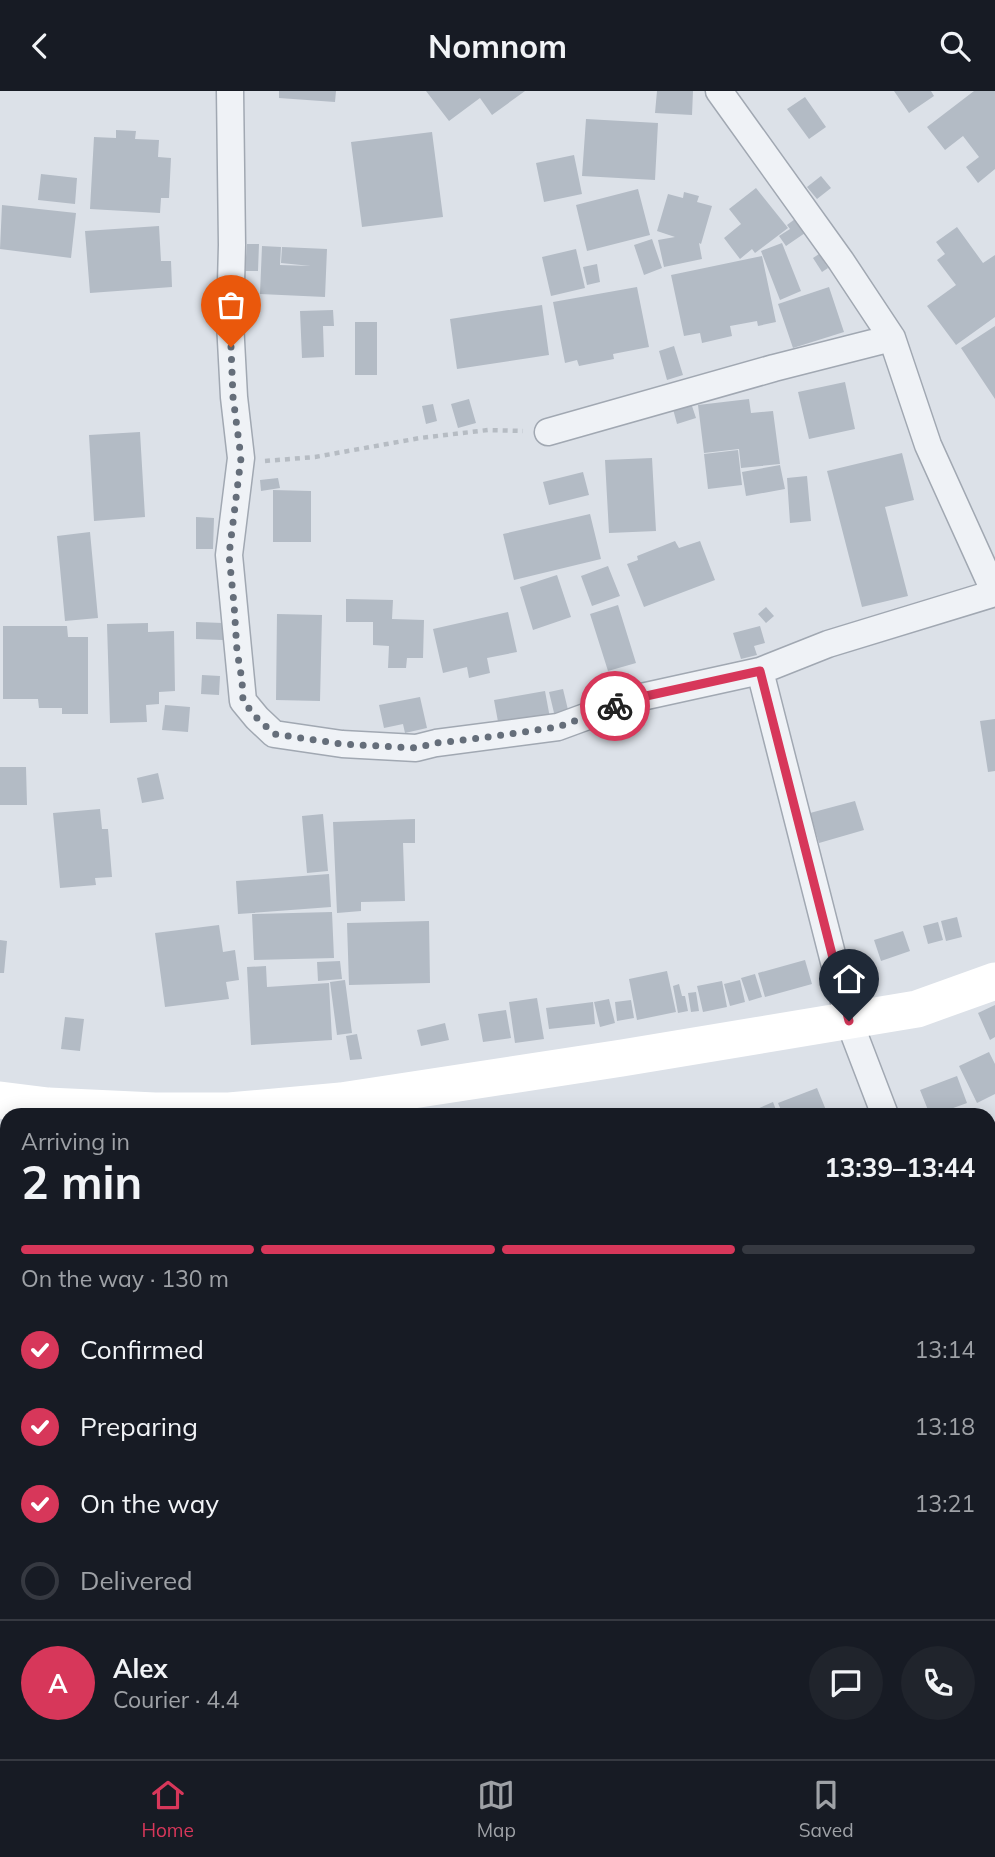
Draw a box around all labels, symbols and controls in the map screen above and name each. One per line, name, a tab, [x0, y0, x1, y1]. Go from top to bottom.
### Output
text: Nomnom	[428, 26, 567, 66]
icon: back	[21, 27, 59, 65]
icon: search	[936, 27, 974, 65]
pin	[201, 275, 261, 347]
icon: bag	[212, 286, 250, 324]
courier	[580, 671, 650, 741]
icon: bike	[596, 687, 634, 725]
pin	[819, 949, 879, 1021]
icon: home	[830, 960, 868, 998]
text: Arriving in	[21, 1127, 130, 1156]
text: 13:39–13:44	[824, 1151, 975, 1184]
text: 2 min	[21, 1153, 142, 1211]
text: On the way · 130 m	[21, 1264, 229, 1293]
icon: check	[21, 1331, 59, 1369]
text: Confirmed	[80, 1333, 204, 1366]
text: 13:14	[915, 1335, 975, 1364]
icon: check	[21, 1408, 59, 1446]
text: Preparing	[80, 1410, 198, 1443]
text: 13:18	[915, 1412, 975, 1441]
icon: check	[21, 1485, 59, 1523]
text: On the way	[80, 1487, 219, 1520]
text: 13:21	[915, 1489, 975, 1518]
text: Delivered	[80, 1564, 193, 1597]
button: chat	[809, 1646, 883, 1720]
button: phone	[901, 1646, 975, 1720]
text: Alex	[113, 1652, 168, 1685]
text: A	[48, 1667, 68, 1700]
text: Courier · 4.4	[113, 1685, 239, 1714]
tab: Home	[141, 1776, 194, 1842]
tab: Map	[477, 1776, 516, 1842]
tab: Saved	[799, 1776, 854, 1842]

